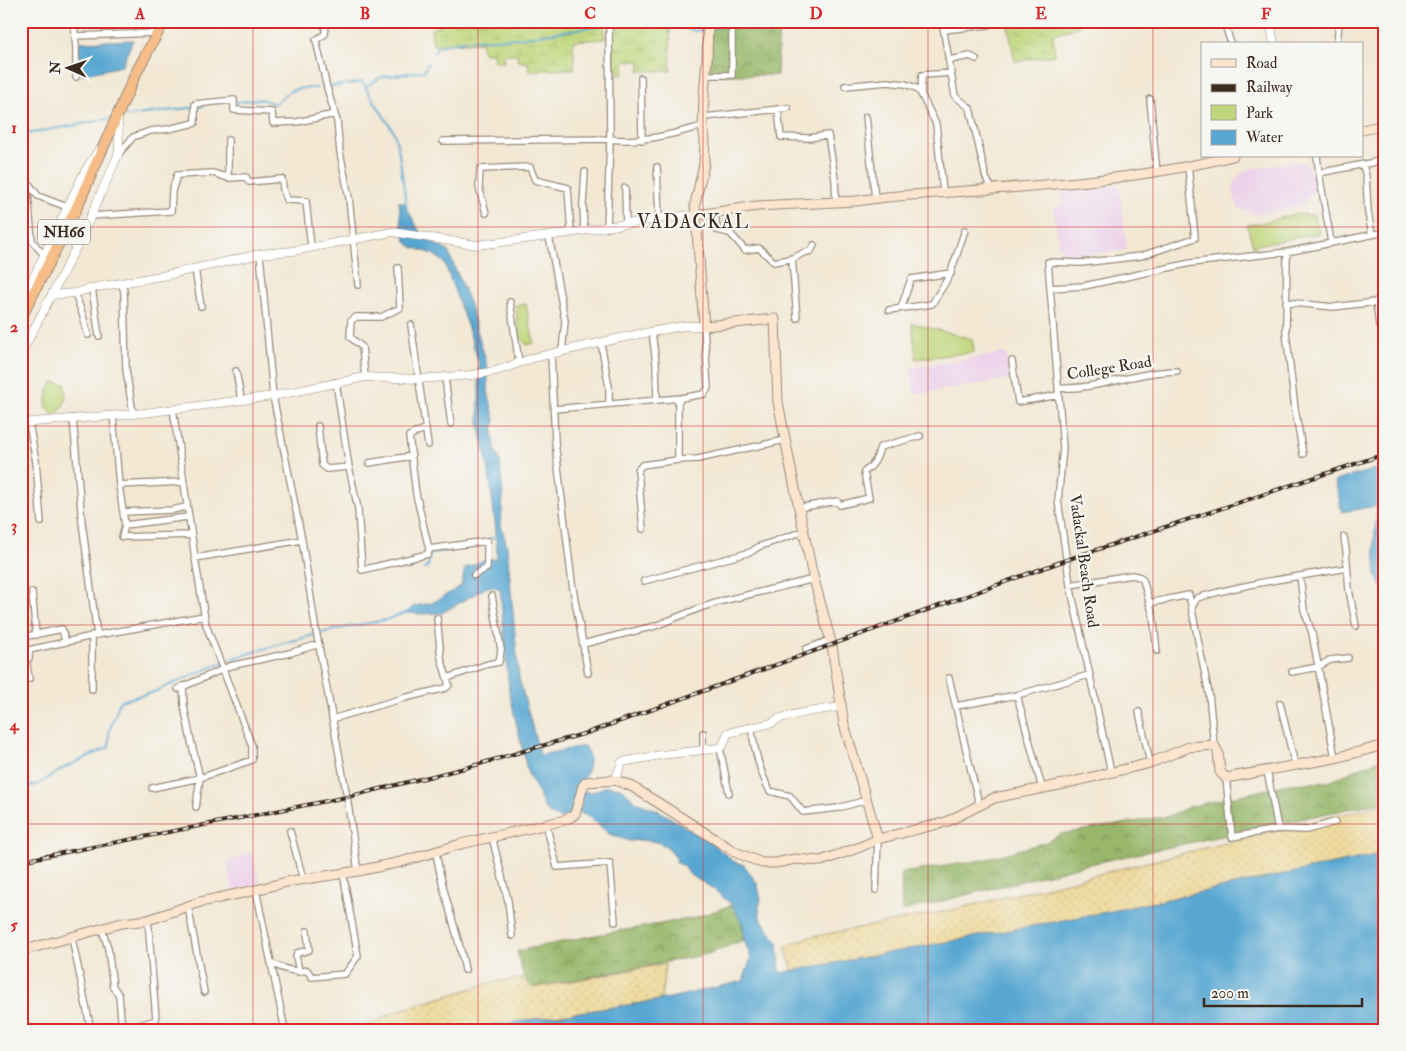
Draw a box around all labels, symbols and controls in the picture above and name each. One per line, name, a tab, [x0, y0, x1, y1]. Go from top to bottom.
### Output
text: A	[134, 4, 146, 24]
text: B	[360, 4, 370, 24]
text: C	[584, 4, 596, 24]
text: D	[809, 4, 823, 24]
text: E	[1035, 4, 1047, 24]
text: F	[1261, 4, 1271, 24]
north arrow	[42, 42, 92, 92]
legend	[1201, 42, 1364, 158]
text: Road	[1246, 54, 1278, 73]
text: N	[47, 61, 64, 75]
text: Railway	[1246, 78, 1293, 97]
text: Park	[1246, 104, 1273, 123]
text: 1	[11, 118, 17, 138]
text: Water	[1245, 128, 1283, 147]
district label: VADACKAL	[637, 210, 749, 234]
road number: NH66	[38, 220, 90, 244]
text: 2	[10, 317, 18, 337]
street label: College Road	[1065, 351, 1153, 385]
street label: Vadackal Beach Road	[1065, 493, 1103, 629]
text: 3	[11, 516, 17, 536]
text: 4	[9, 715, 20, 735]
text: 5	[10, 915, 18, 935]
scale bar	[1204, 976, 1361, 1008]
text: 200 m	[1211, 984, 1249, 1003]

